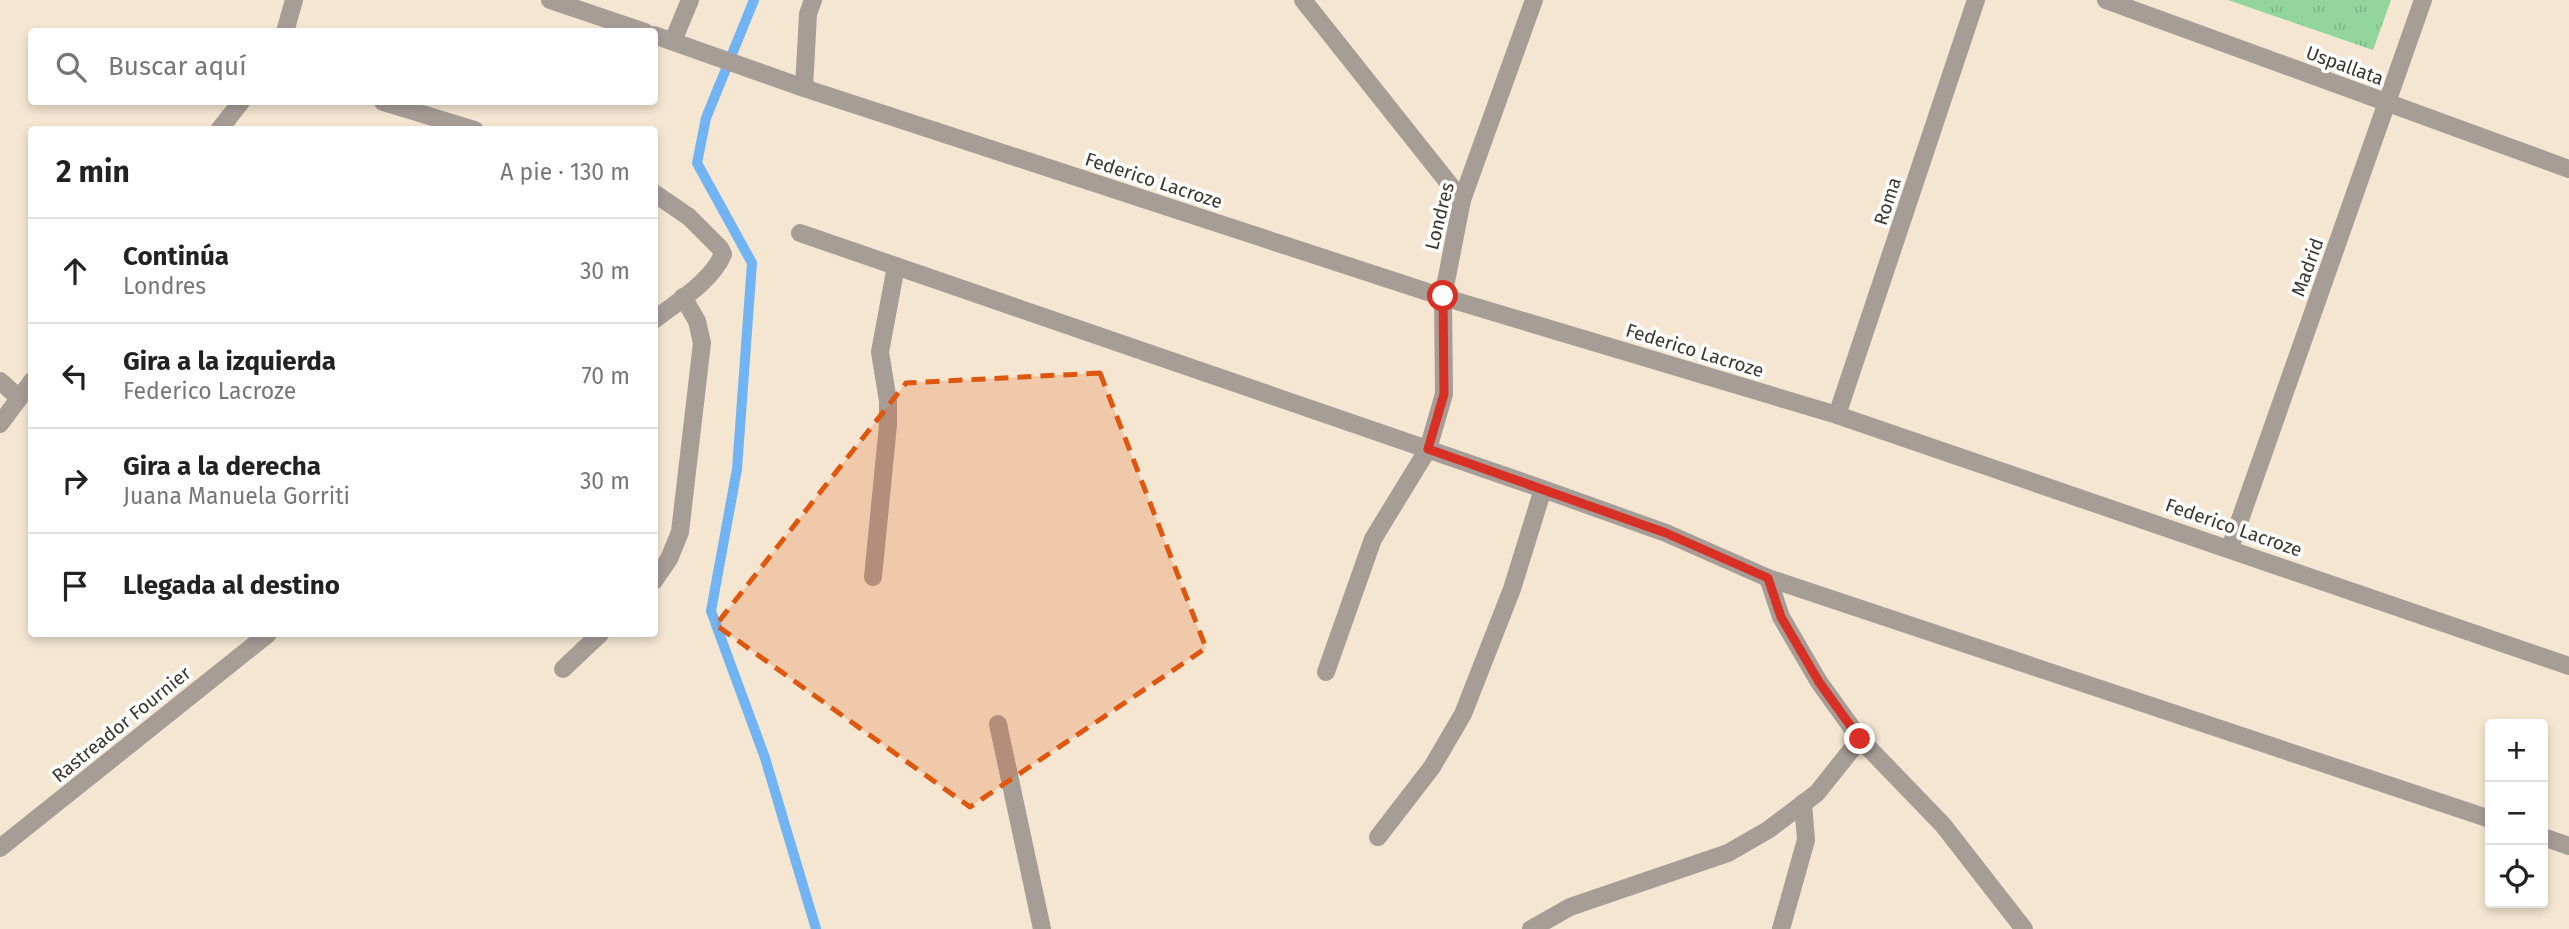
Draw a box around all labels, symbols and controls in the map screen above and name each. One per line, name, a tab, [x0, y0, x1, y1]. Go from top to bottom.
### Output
search box	[28, 28, 658, 105]
street label: Uspallata	[2303, 41, 2387, 90]
icon: search	[52, 48, 90, 86]
text: Buscar aquí	[108, 51, 246, 82]
street label: Federico Lacroze	[1082, 147, 1226, 214]
text: 2 min	[56, 154, 130, 190]
text: A pie · 130 m	[500, 158, 630, 186]
street label: Roma	[1869, 174, 1906, 228]
street label: Londres	[1420, 180, 1459, 252]
street label: Madrid	[2286, 235, 2329, 300]
text: Continúa	[123, 241, 229, 272]
icon: ahead	[56, 252, 94, 290]
text: 30 m	[580, 257, 630, 285]
text: Londres	[123, 272, 206, 300]
route start	[1427, 280, 1458, 311]
street label: Federico Lacroze	[1623, 319, 1767, 382]
text: Gira a la izquierda	[123, 346, 336, 377]
icon: left	[56, 357, 94, 395]
text: 70 m	[581, 362, 630, 390]
text: Federico Lacroze	[123, 377, 296, 405]
text: Gira a la derecha	[123, 451, 321, 482]
icon: right	[56, 462, 94, 500]
text: 30 m	[580, 467, 630, 495]
text: Juana Manuela Gorriti	[123, 482, 350, 510]
street label: Federico Lacroze	[2162, 493, 2305, 562]
icon: arrive	[56, 567, 94, 605]
text: Llegada al destino	[123, 570, 340, 601]
street label: Rastreador Fournier	[47, 661, 196, 787]
map controls	[2485, 719, 2548, 908]
button: +	[2485, 719, 2548, 782]
route end	[1844, 723, 1875, 754]
button: −	[2485, 782, 2548, 845]
button: locate	[2485, 845, 2548, 908]

